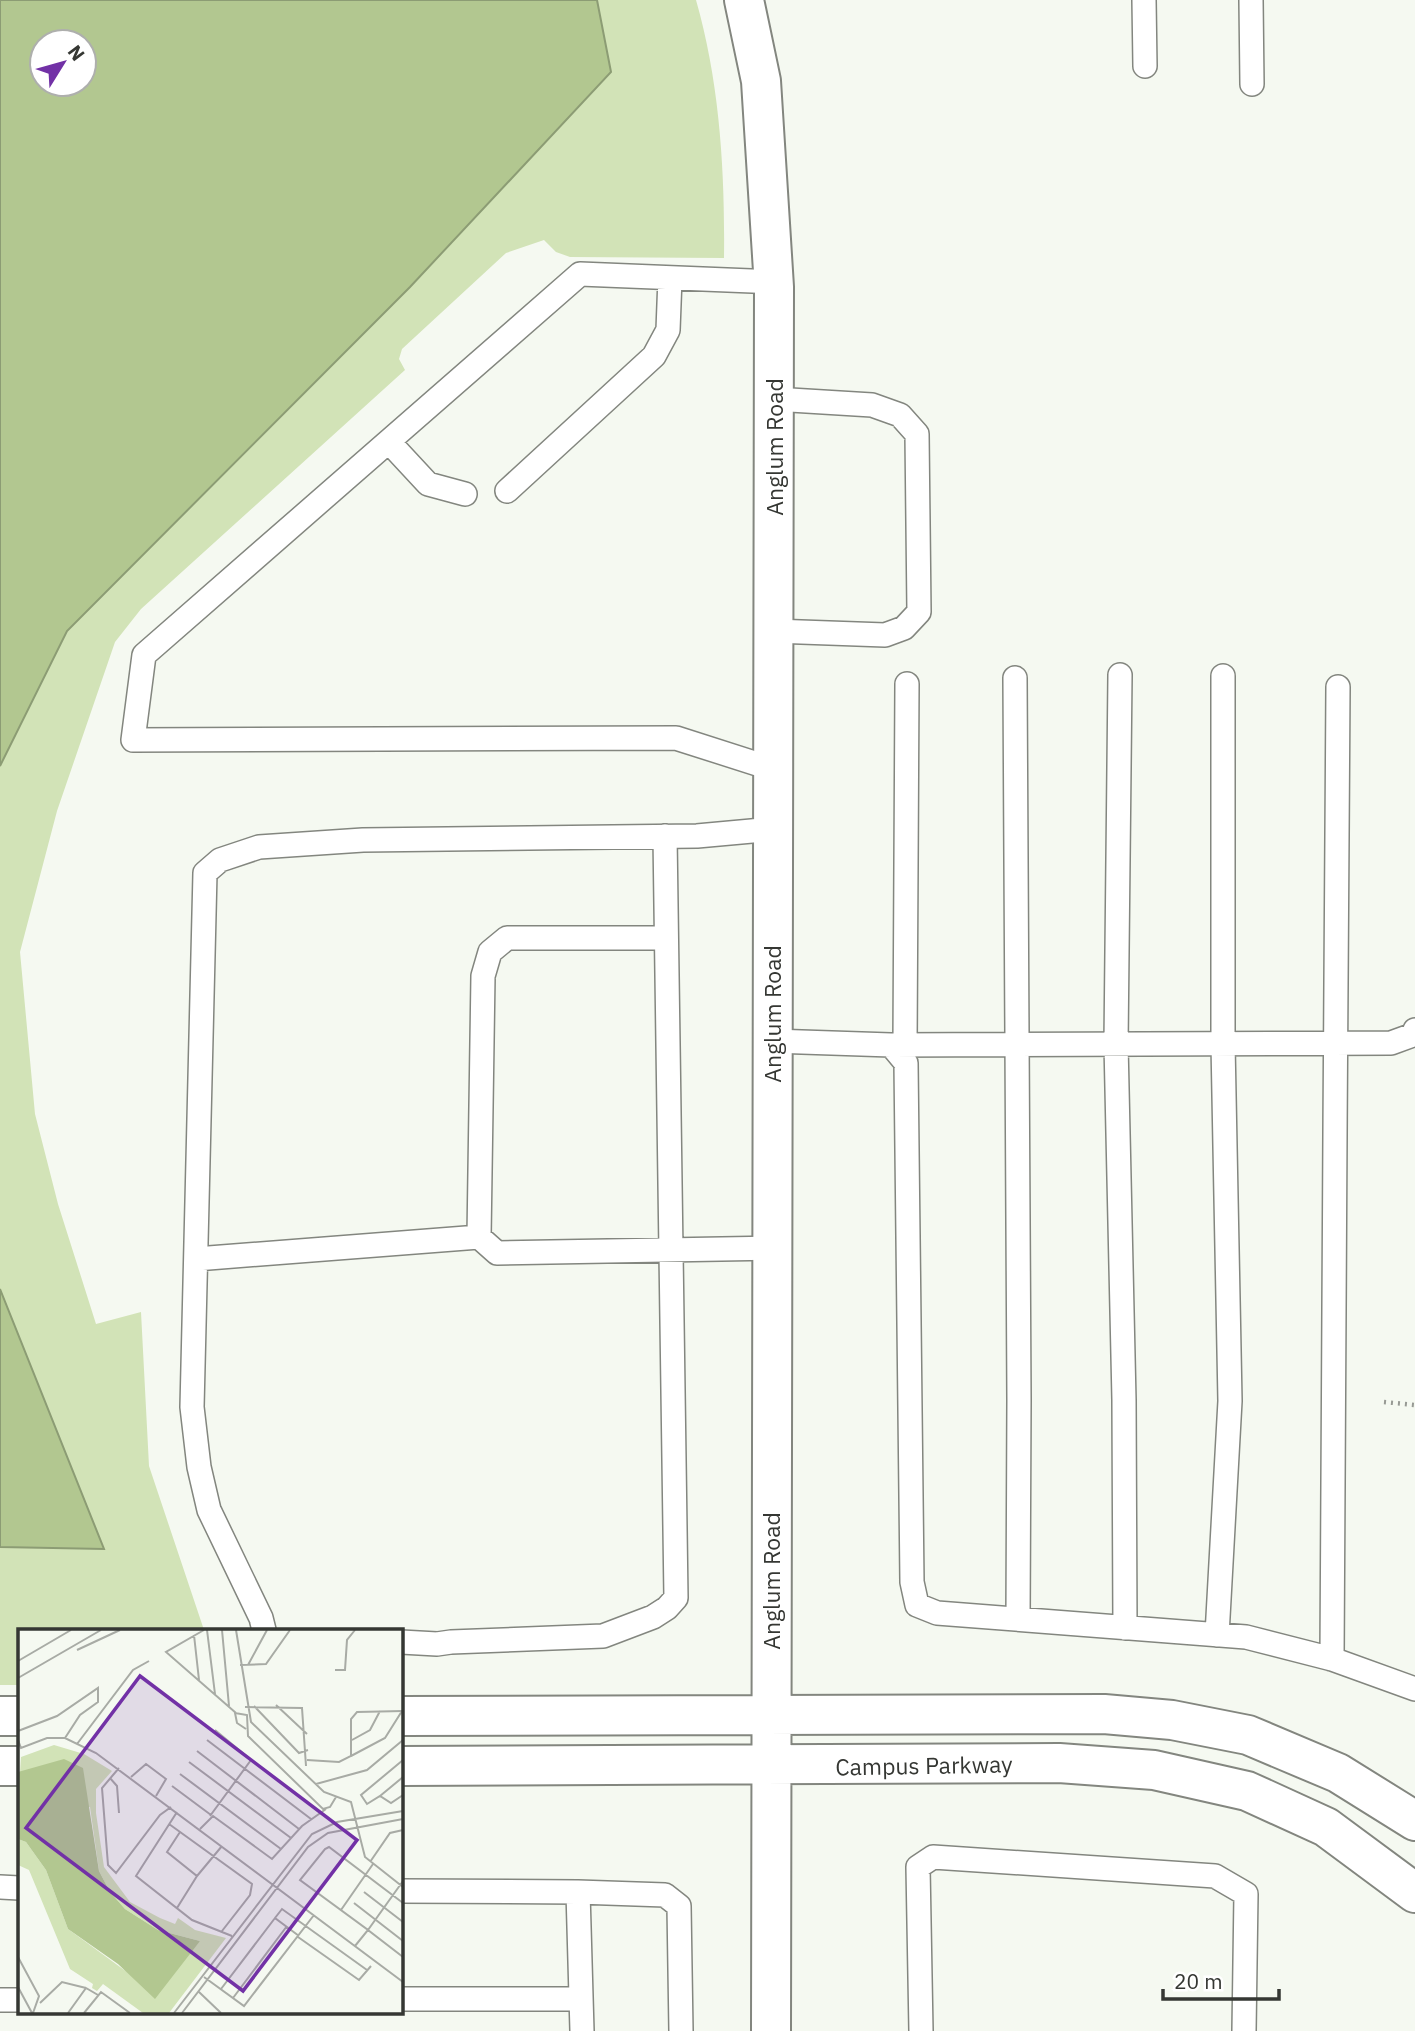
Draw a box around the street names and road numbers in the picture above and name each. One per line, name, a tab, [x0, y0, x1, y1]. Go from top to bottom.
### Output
street label: Anglum Road	[759, 378, 789, 516]
street label: Anglum Road	[757, 945, 787, 1083]
street label: Anglum Road	[756, 1512, 786, 1650]
street label: Campus Parkway	[835, 1748, 1013, 1782]

